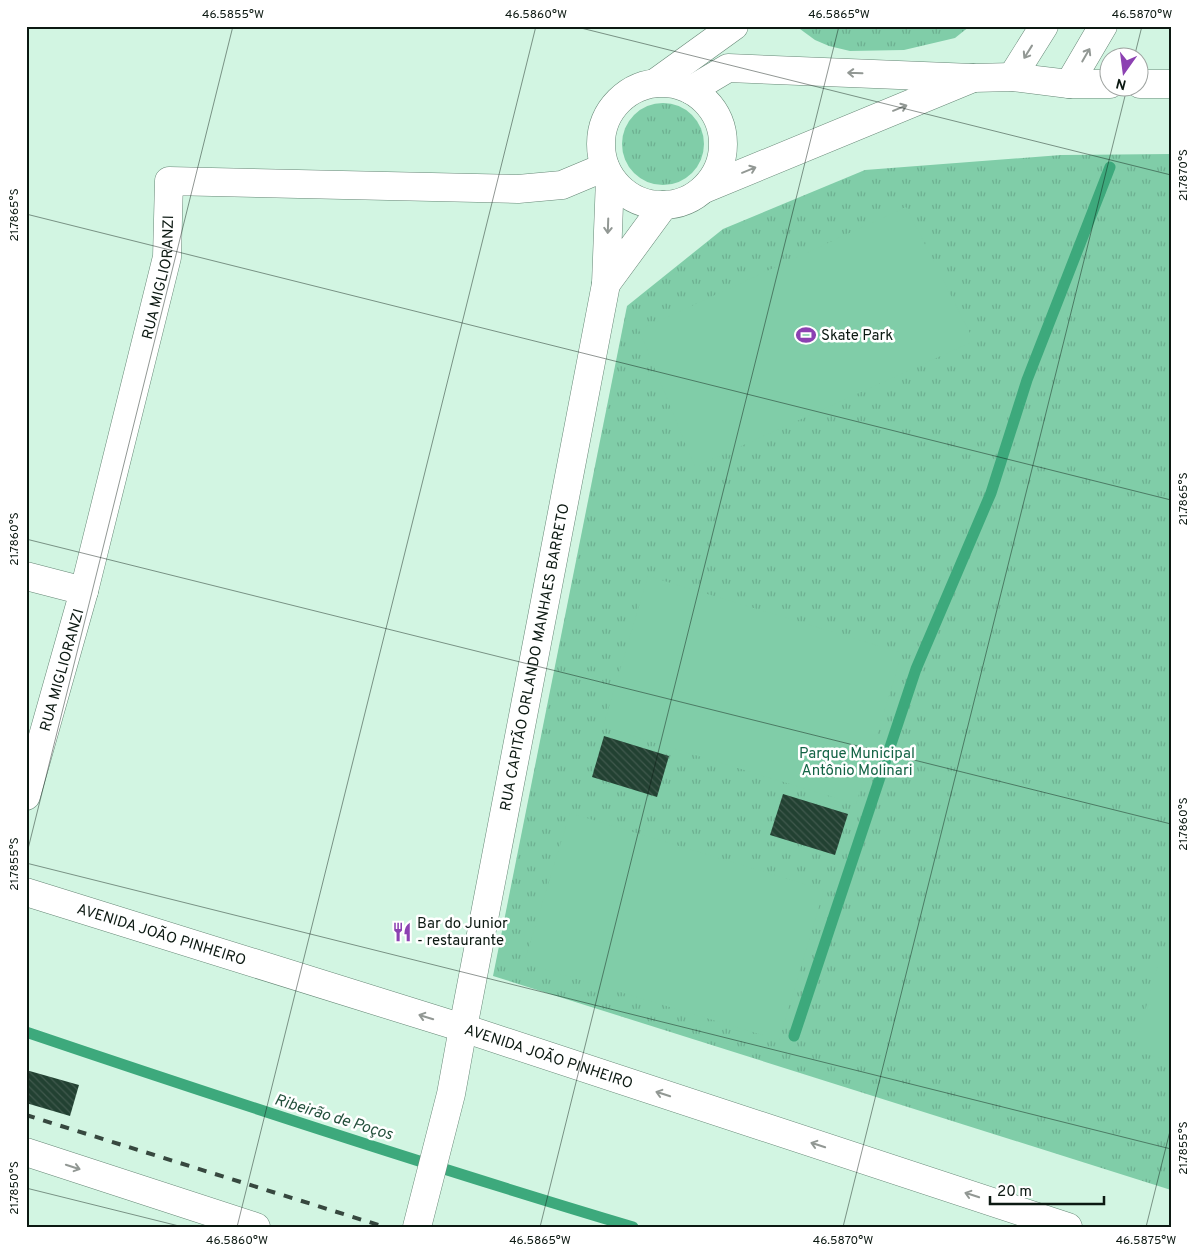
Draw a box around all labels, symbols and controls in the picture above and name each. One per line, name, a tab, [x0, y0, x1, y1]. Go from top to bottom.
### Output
text: 46.5855°W	[202, 7, 264, 23]
text: 46.5860°W	[505, 7, 567, 23]
text: 46.5865°W	[808, 7, 870, 23]
text: 46.5870°W	[1112, 7, 1172, 23]
one-way arrow	[1023, 44, 1033, 58]
north arrow	[1100, 48, 1150, 98]
one-way arrow	[1082, 49, 1092, 63]
one-way arrow	[847, 68, 864, 78]
text: N	[1114, 74, 1128, 93]
one-way arrow	[892, 103, 907, 112]
text: 21.7870°S	[1176, 149, 1192, 201]
one-way arrow	[741, 165, 756, 175]
text: 21.7865°S	[7, 188, 23, 242]
street label: RUA MIGLIORANZI	[139, 215, 179, 342]
one-way arrow	[604, 218, 613, 234]
sports icon: Skate Park	[795, 324, 817, 346]
place label: Skate Park	[821, 327, 893, 346]
text: 21.7865°S	[1176, 472, 1192, 526]
street label: RUA CAPITÃO ORLANDO MANHAES BARRETO	[497, 502, 575, 813]
text: 21.7860°S	[7, 512, 23, 566]
street label: RUA MIGLIORANZI	[37, 607, 89, 734]
park label: Parque Municipal Antônio Molinari	[799, 745, 915, 781]
text: 21.7860°S	[1176, 797, 1192, 851]
text: 21.7855°S	[7, 837, 23, 891]
street label: AVENIDA JOÃO PINHEIRO	[74, 900, 248, 971]
place label: Bar do Junior - restaurante	[417, 915, 508, 951]
restaurant icon: Bar do Junior - restaurante	[391, 921, 413, 943]
one-way arrow	[418, 1011, 434, 1021]
street label: AVENIDA JOÃO PINHEIRO	[462, 1021, 635, 1094]
one-way arrow	[656, 1089, 672, 1098]
water label: Ribeirão de Poços	[272, 1090, 396, 1146]
text: 21.7855°S	[1176, 1121, 1192, 1175]
one-way arrow	[810, 1139, 826, 1149]
text: 21.7850°S	[7, 1161, 23, 1215]
one-way arrow	[64, 1163, 80, 1172]
scale bar	[990, 1173, 1103, 1205]
text: 20 m	[997, 1183, 1032, 1202]
one-way arrow	[965, 1190, 981, 1200]
text: 46.5860°W	[206, 1233, 268, 1249]
text: 46.5865°W	[509, 1233, 571, 1249]
text: 46.5870°W	[813, 1233, 873, 1249]
text: 46.5875°W	[1116, 1233, 1176, 1249]

